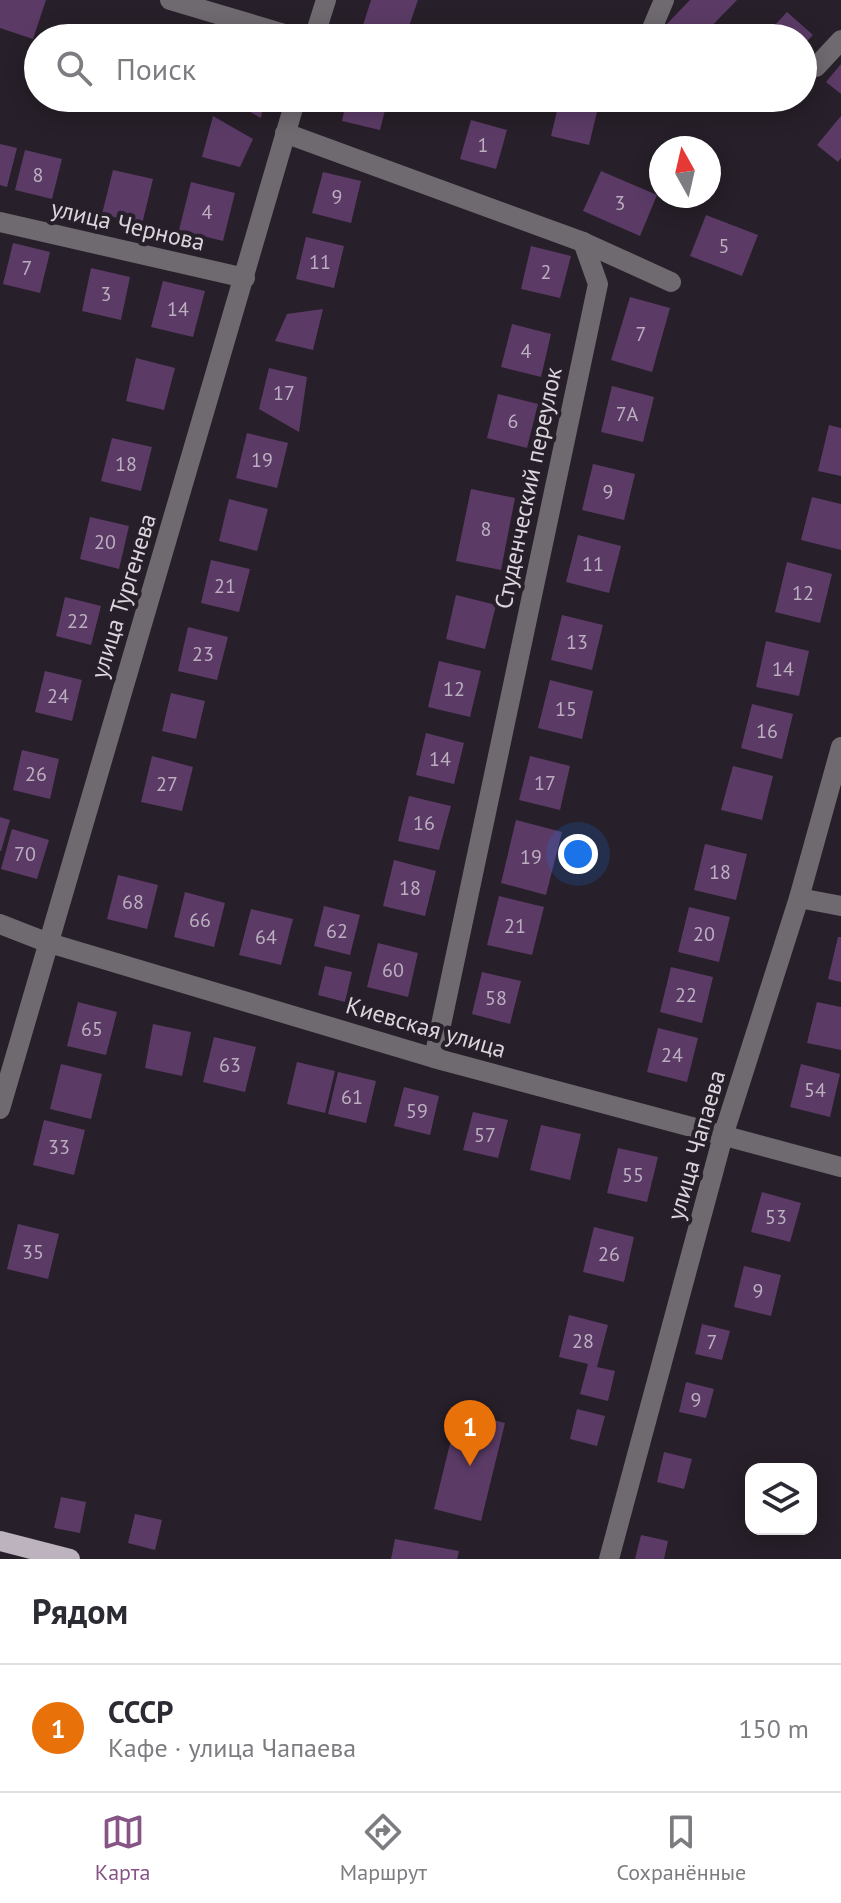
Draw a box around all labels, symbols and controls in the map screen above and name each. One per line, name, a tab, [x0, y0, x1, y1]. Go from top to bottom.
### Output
search box	[24, 24, 817, 112]
icon: search	[52, 46, 96, 90]
text: Поиск	[116, 49, 196, 88]
house number: 1	[478, 132, 488, 158]
north arrow	[649, 136, 721, 208]
house number: 8	[33, 162, 43, 188]
house number: 9	[332, 184, 342, 210]
house number: 3	[615, 190, 625, 216]
street label: улица Чернова	[48, 192, 208, 258]
house number: 4	[202, 199, 213, 225]
house number: 5	[719, 233, 729, 259]
house number: 11	[309, 249, 331, 275]
house number: 7	[22, 255, 32, 281]
house number: 2	[541, 259, 551, 285]
house number: 3	[101, 281, 111, 307]
house number: 14	[167, 296, 189, 322]
house number: 7	[636, 321, 646, 347]
house number: 4	[521, 338, 532, 364]
street label: Студенческий переулок	[487, 364, 569, 612]
house number: 17	[273, 380, 295, 406]
house number: 7А	[616, 401, 639, 427]
house number: 6	[508, 408, 518, 434]
house number: 19	[251, 447, 273, 473]
house number: 18	[115, 451, 137, 477]
house number: 9	[603, 479, 613, 505]
street label: улица Тургенева	[83, 510, 163, 682]
house number: 8	[481, 516, 491, 542]
house number: 20	[94, 529, 116, 555]
house number: 11	[582, 551, 604, 577]
house number: 21	[214, 573, 236, 599]
house number: 12	[792, 580, 814, 606]
house number: 22	[67, 608, 89, 634]
house number: 13	[566, 629, 588, 655]
house number: 23	[192, 641, 214, 667]
house number: 14	[772, 656, 794, 682]
house number: 12	[443, 676, 465, 702]
house number: 24	[47, 683, 69, 709]
house number: 15	[555, 696, 577, 722]
house number: 16	[756, 718, 778, 744]
house number: 14	[429, 746, 451, 772]
house number: 26	[25, 761, 47, 787]
house number: 17	[534, 770, 556, 796]
house number: 27	[156, 771, 178, 797]
house number: 16	[413, 810, 435, 836]
your location	[558, 834, 598, 874]
house number: 70	[14, 841, 36, 867]
house number: 19	[520, 844, 542, 870]
house number: 18	[709, 859, 731, 885]
house number: 18	[399, 875, 421, 901]
house number: 68	[122, 889, 144, 915]
house number: 66	[189, 907, 211, 933]
house number: 21	[504, 913, 526, 939]
house number: 62	[326, 918, 348, 944]
house number: 20	[693, 921, 715, 947]
house number: 64	[255, 924, 277, 950]
house number: 60	[382, 957, 404, 983]
house number: 22	[675, 982, 697, 1008]
house number: 58	[485, 985, 507, 1011]
street label: Киевская улица	[342, 989, 510, 1065]
house number: 65	[81, 1016, 103, 1042]
house number: 24	[661, 1042, 683, 1068]
house number: 63	[219, 1052, 241, 1078]
street label: улица Чапаева	[660, 1066, 732, 1224]
house number: 54	[804, 1077, 826, 1103]
house number: 61	[341, 1084, 363, 1110]
house number: 59	[406, 1098, 428, 1124]
house number: 57	[474, 1122, 496, 1148]
house number: 33	[48, 1134, 70, 1160]
house number: 55	[622, 1162, 644, 1188]
house number: 53	[765, 1204, 787, 1230]
house number: 35	[22, 1239, 44, 1265]
house number: 26	[598, 1241, 620, 1267]
house number: 9	[753, 1278, 763, 1304]
house number: 28	[572, 1328, 594, 1354]
house number: 7	[707, 1329, 717, 1355]
house number: 9	[691, 1387, 701, 1413]
pin: 1	[444, 1400, 496, 1466]
map controls	[745, 1463, 817, 1535]
button: layers	[745, 1463, 817, 1535]
text: Рядом	[32, 1589, 128, 1633]
text: СССР	[108, 1692, 174, 1731]
text: 1	[51, 1712, 65, 1745]
text: 150 m	[738, 1712, 809, 1745]
text: Кафе · улица Чапаева	[108, 1731, 356, 1764]
tab: Карта	[95, 1810, 150, 1886]
tab: Маршрут	[340, 1810, 427, 1886]
tab: Сохранённые	[616, 1810, 746, 1886]

